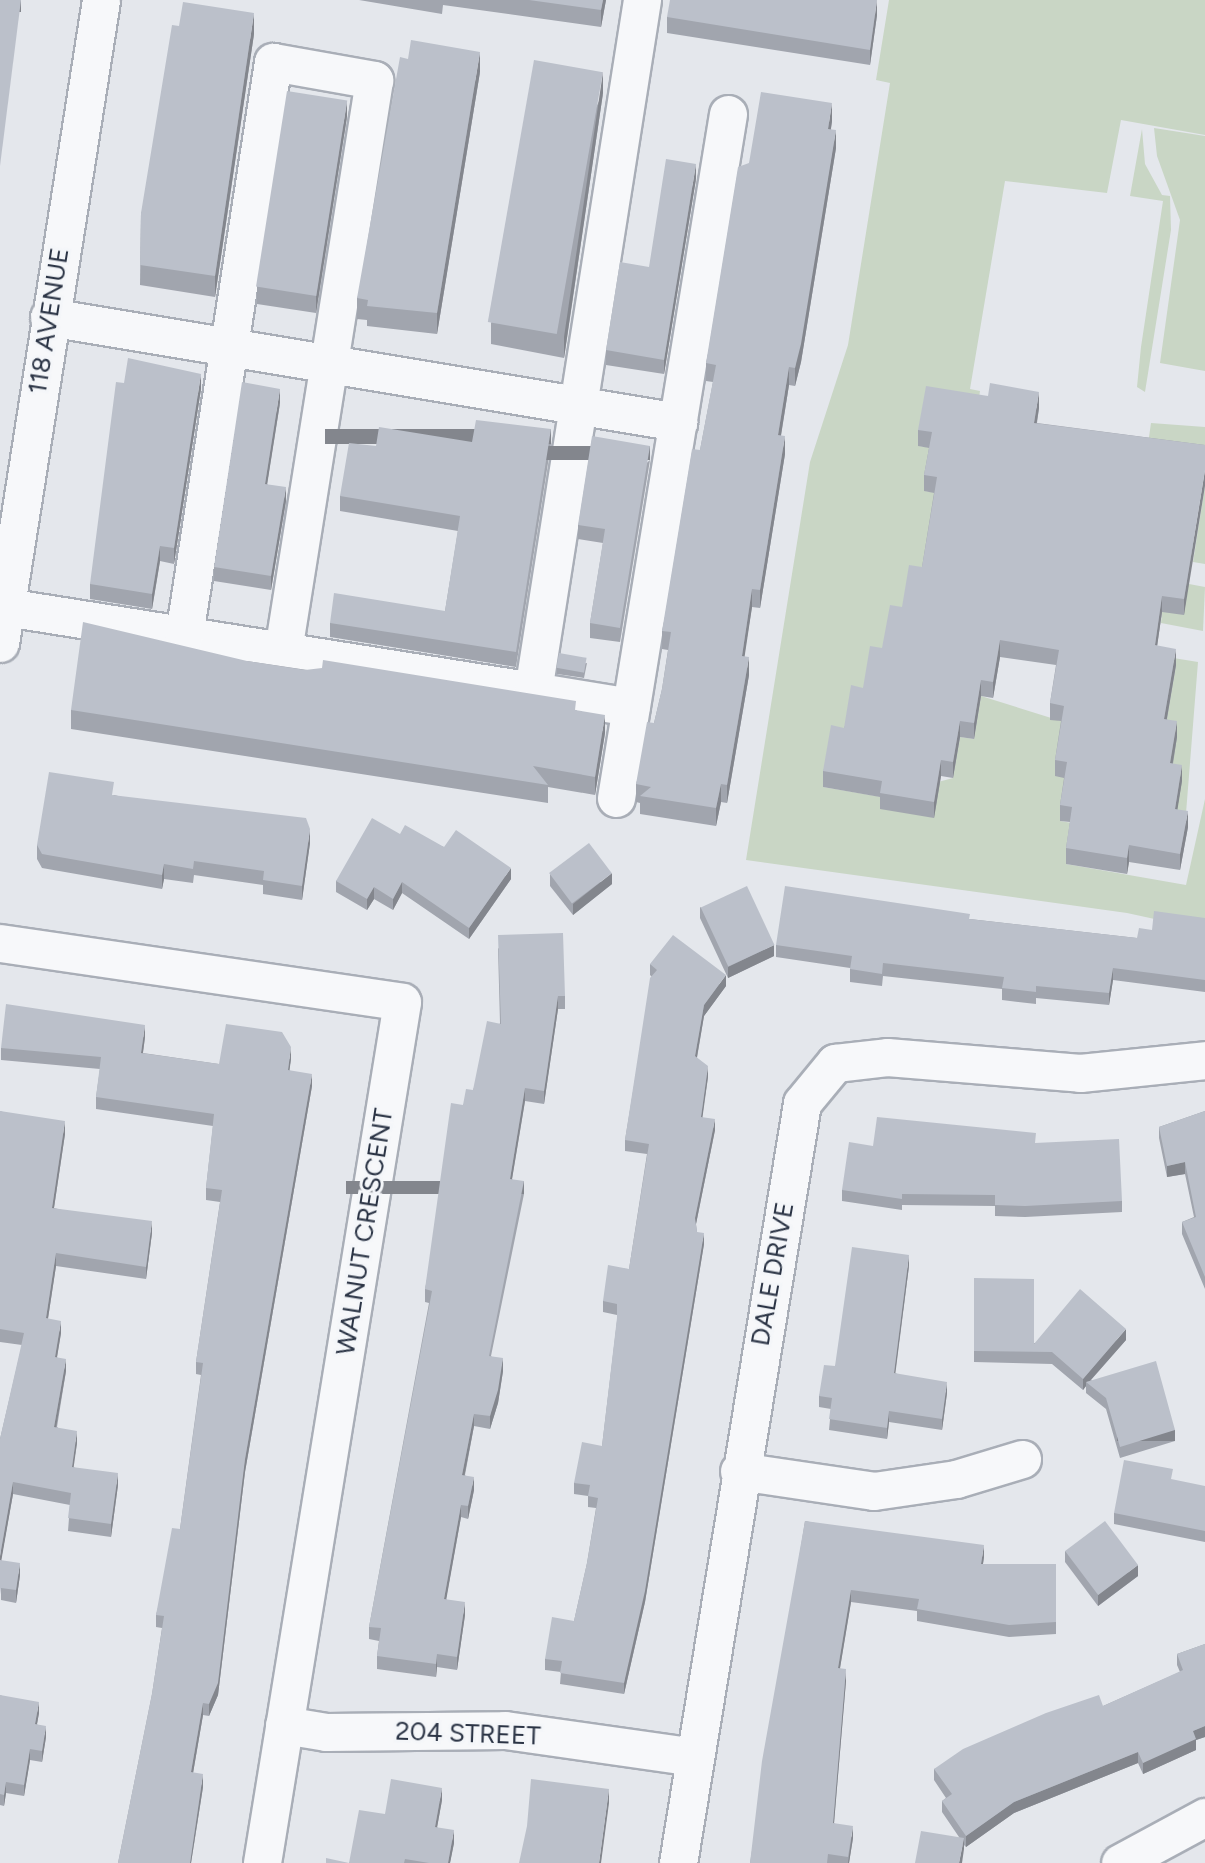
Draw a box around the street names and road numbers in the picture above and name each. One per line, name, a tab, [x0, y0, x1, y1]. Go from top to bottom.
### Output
street label: 118 AVENUE	[22, 246, 76, 396]
street label: WALNUT CRESCENT	[330, 1106, 400, 1358]
street label: DALE DRIVE	[745, 1200, 801, 1348]
street label: 204 STREET	[395, 1716, 541, 1752]

